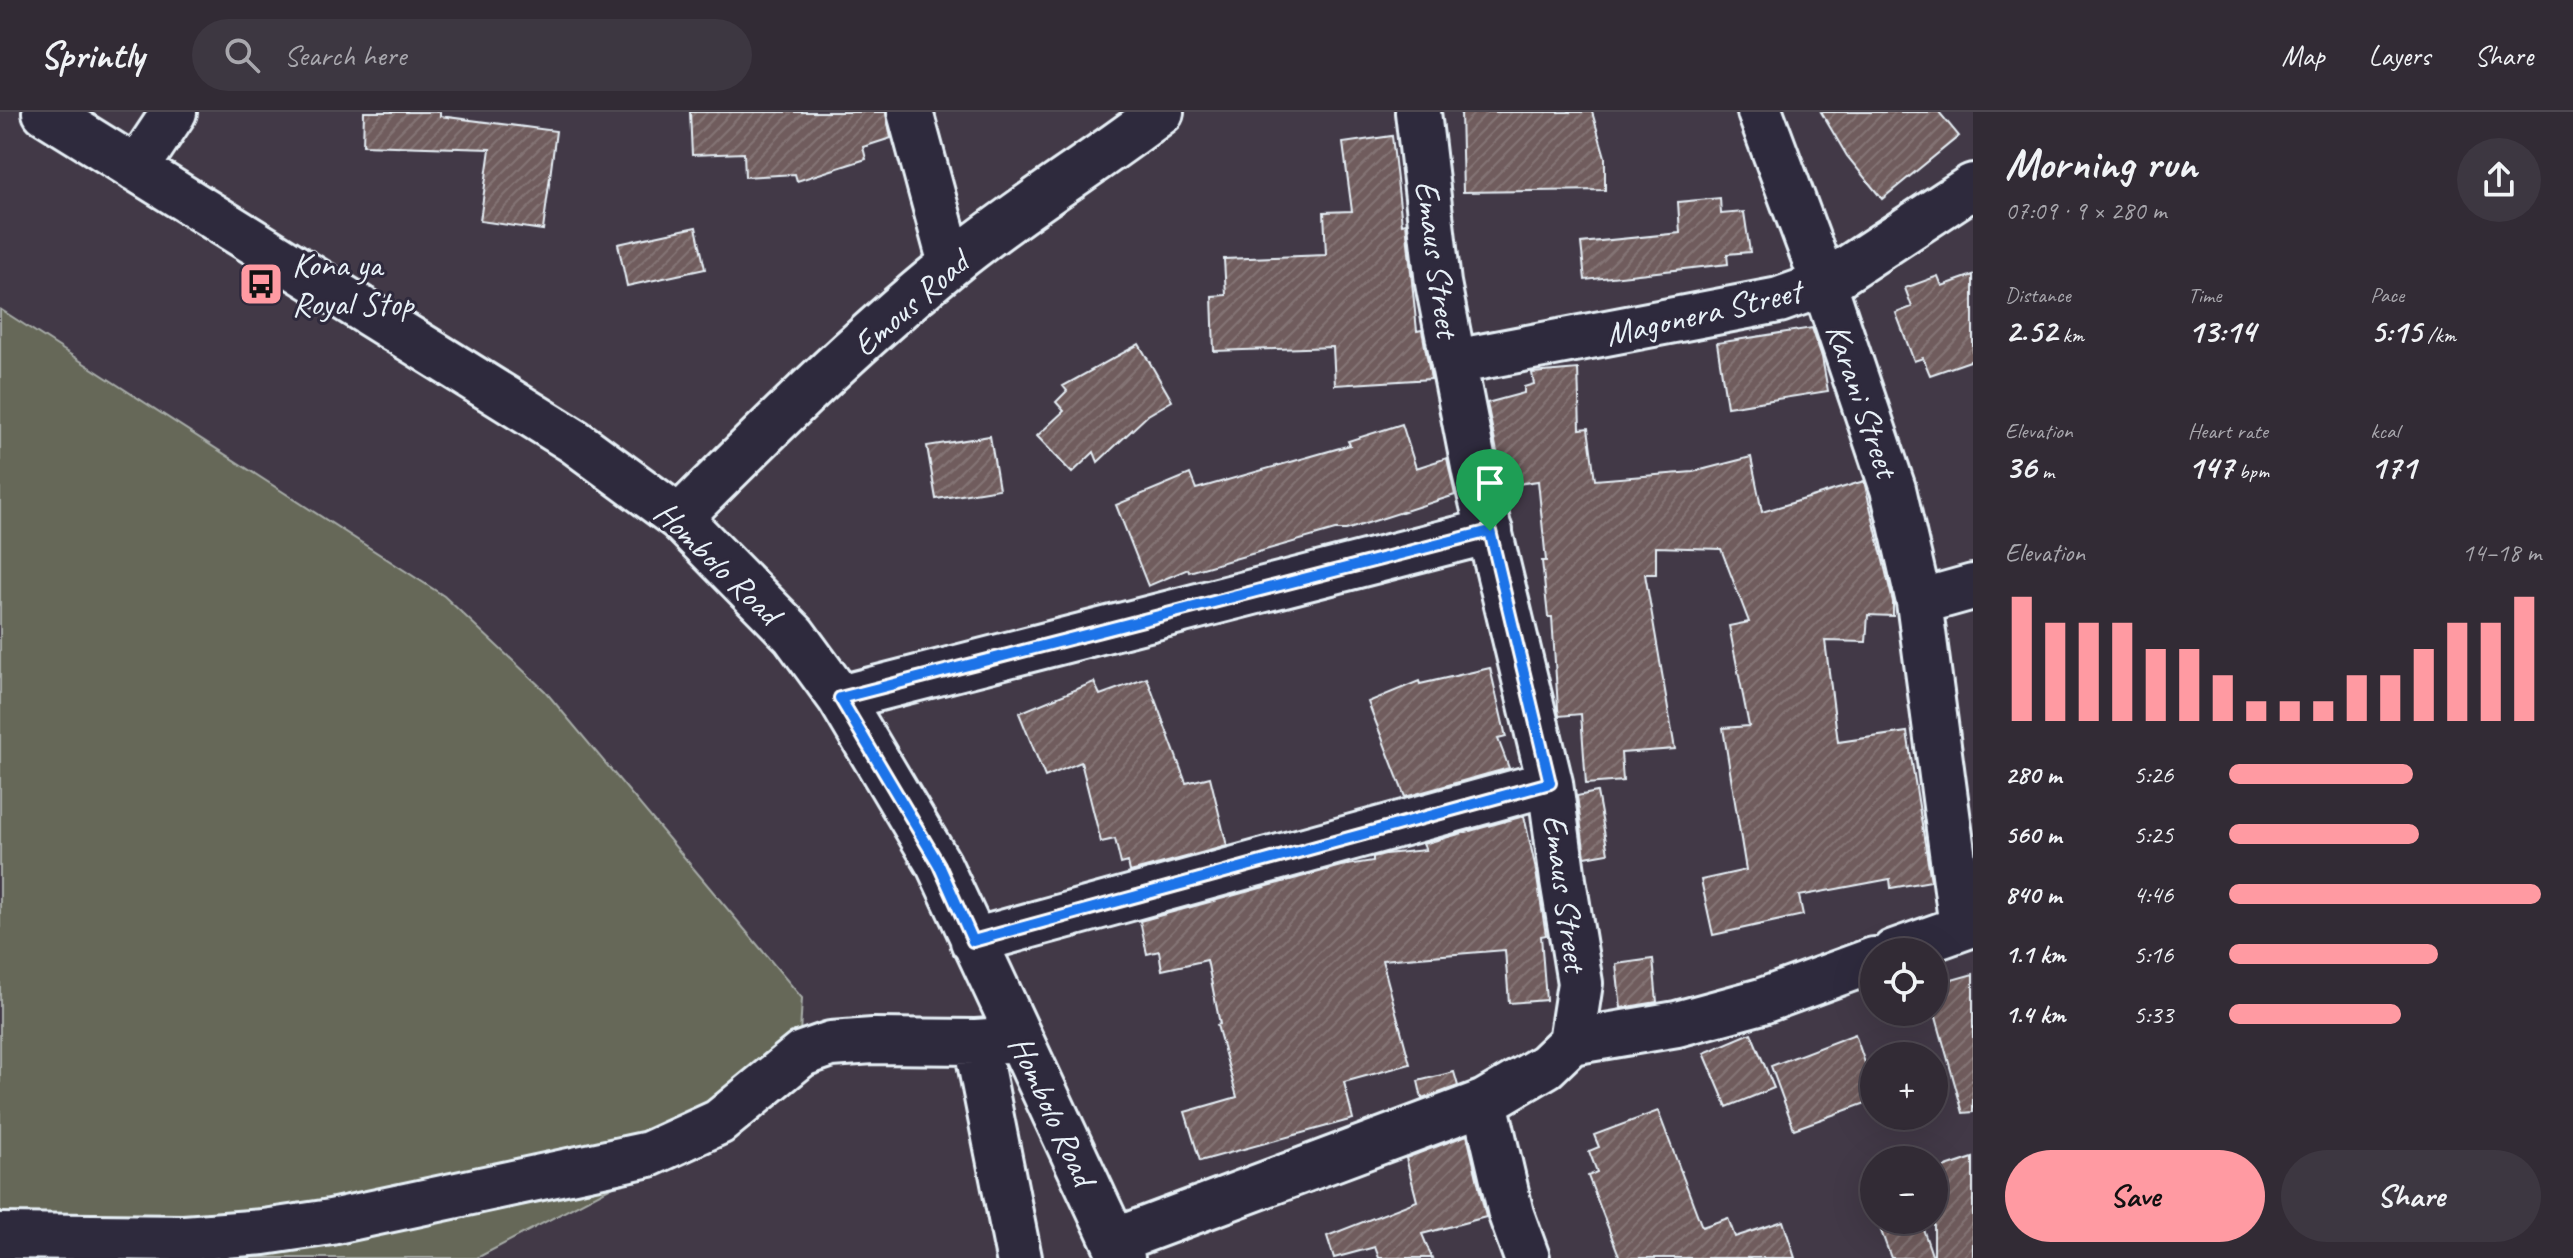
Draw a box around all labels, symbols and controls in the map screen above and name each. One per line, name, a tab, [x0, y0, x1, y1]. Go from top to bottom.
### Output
search box	[192, 19, 752, 91]
text: Sprintly	[40, 32, 144, 79]
icon: search	[220, 33, 264, 77]
text: Search here	[284, 36, 406, 74]
text: Map	[2282, 38, 2325, 73]
text: Layers	[2369, 38, 2430, 73]
text: Share	[2474, 38, 2533, 73]
text: Morning run	[2005, 136, 2197, 191]
button: share	[2457, 138, 2541, 222]
street label: Emaus Street	[1405, 178, 1470, 344]
text: 07:09 · 9 × 280 m	[2005, 194, 2166, 227]
street label: Emous Road	[843, 238, 981, 366]
place label: Kona ya Royal Stop	[292, 243, 416, 325]
bus stop icon: Kona ya Royal Stop	[237, 260, 285, 308]
street label: Magonera Street	[1601, 268, 1810, 356]
text: Distance	[2005, 281, 2071, 309]
text: Time	[2188, 281, 2221, 309]
text: Pace	[2370, 281, 2404, 309]
text: 2.52	[2005, 309, 2057, 352]
text: 13:14	[2188, 309, 2256, 352]
text: 5:15	[2370, 309, 2422, 352]
street label: Karani Street	[1816, 318, 1910, 486]
text: km	[2057, 321, 2084, 349]
text: /km	[2422, 321, 2456, 349]
text: Elevation	[2005, 417, 2073, 445]
text: Heart rate	[2188, 417, 2268, 445]
text: kcal	[2370, 417, 2399, 445]
text: 36	[2005, 445, 2036, 488]
text: 147	[2188, 445, 2233, 488]
text: 171	[2370, 445, 2416, 488]
pin	[1456, 449, 1524, 531]
text: m	[2036, 457, 2054, 485]
text: bpm	[2233, 457, 2269, 485]
icon: arrive	[1468, 461, 1512, 505]
street label: Hombolo Road	[645, 491, 793, 637]
text: Elevation	[2005, 536, 2085, 569]
text: 14–18 m	[2462, 536, 2541, 569]
text: 280 m	[2005, 758, 2061, 791]
text: 5:26	[2133, 758, 2173, 791]
street label: Emaus Street	[1533, 812, 1598, 978]
text: 560 m	[2005, 818, 2061, 851]
text: 5:25	[2133, 818, 2173, 851]
text: 840 m	[2005, 878, 2061, 911]
text: 4:46	[2133, 878, 2173, 911]
map controls	[1860, 938, 1948, 1234]
button: locate	[1860, 938, 1948, 1026]
text: 1.1 km	[2005, 938, 2065, 971]
text: 5:16	[2133, 938, 2173, 971]
text: 1.4 km	[2005, 998, 2065, 1031]
text: 5:33	[2133, 998, 2173, 1031]
street label: Hombolo Road	[999, 1029, 1108, 1196]
button: +	[1860, 1042, 1948, 1130]
button: −	[1860, 1146, 1948, 1234]
button: Save	[2005, 1150, 2265, 1242]
button: Share	[2281, 1150, 2541, 1242]

